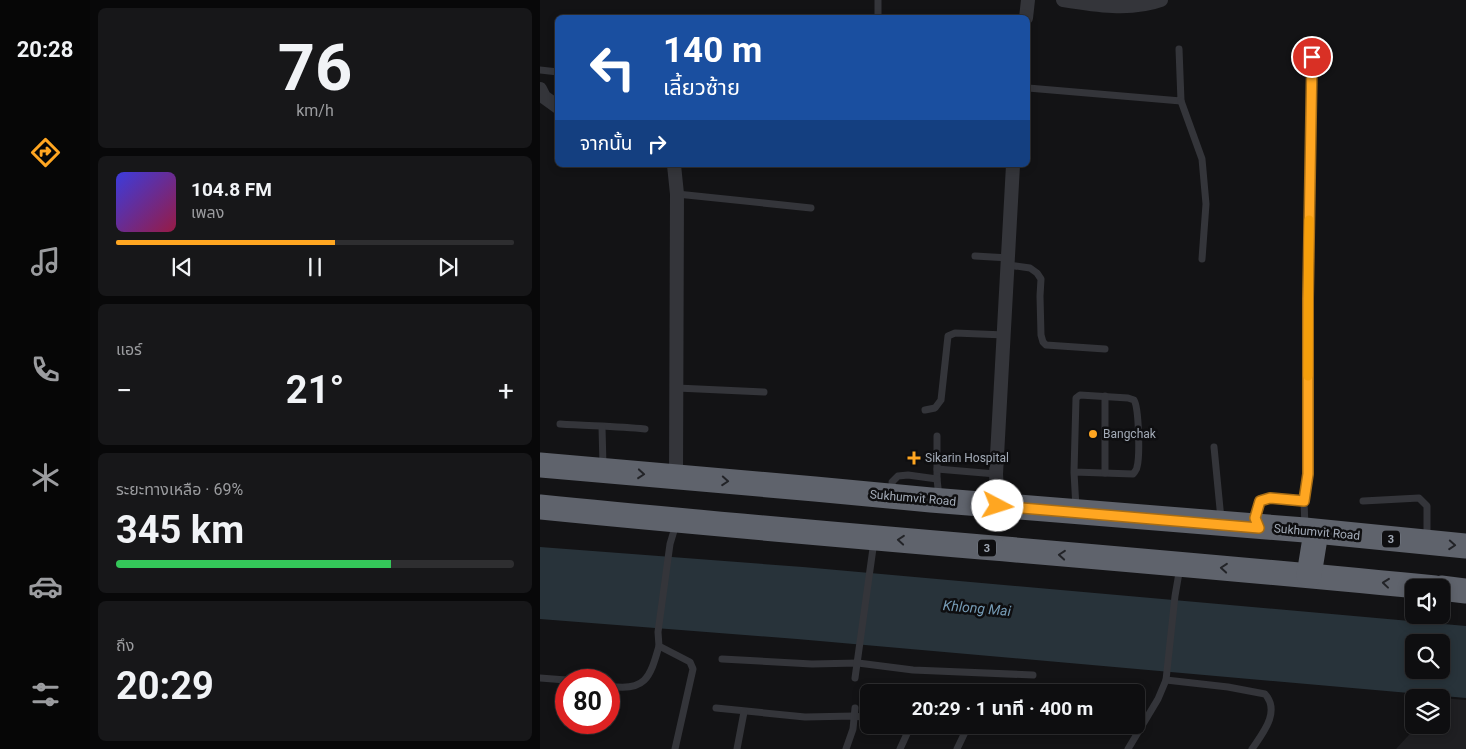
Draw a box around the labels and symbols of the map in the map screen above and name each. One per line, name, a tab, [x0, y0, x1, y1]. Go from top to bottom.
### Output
pin	[1291, 36, 1333, 78]
place label: Bangchak	[1103, 427, 1157, 441]
marker: Bangchak	[1087, 428, 1099, 440]
marker: Sikarin Hospital	[907, 451, 921, 465]
place label: Sikarin Hospital	[925, 451, 1009, 465]
one-way arrow	[637, 469, 645, 480]
one-way arrow	[721, 476, 729, 487]
position arrow	[971, 479, 1023, 531]
street label: Sukhumvit Road	[869, 487, 957, 509]
street label: Sukhumvit Road	[1273, 521, 1361, 543]
road number: 3	[1382, 530, 1400, 548]
one-way arrow	[896, 535, 904, 546]
one-way arrow	[1448, 539, 1456, 550]
road number: 3	[978, 540, 996, 556]
one-way arrow	[1058, 549, 1066, 560]
one-way arrow	[1220, 563, 1228, 574]
one-way arrow	[1382, 578, 1390, 589]
water label: Khlong Mai	[942, 597, 1012, 619]
speed limit sign: 80	[555, 669, 620, 734]

